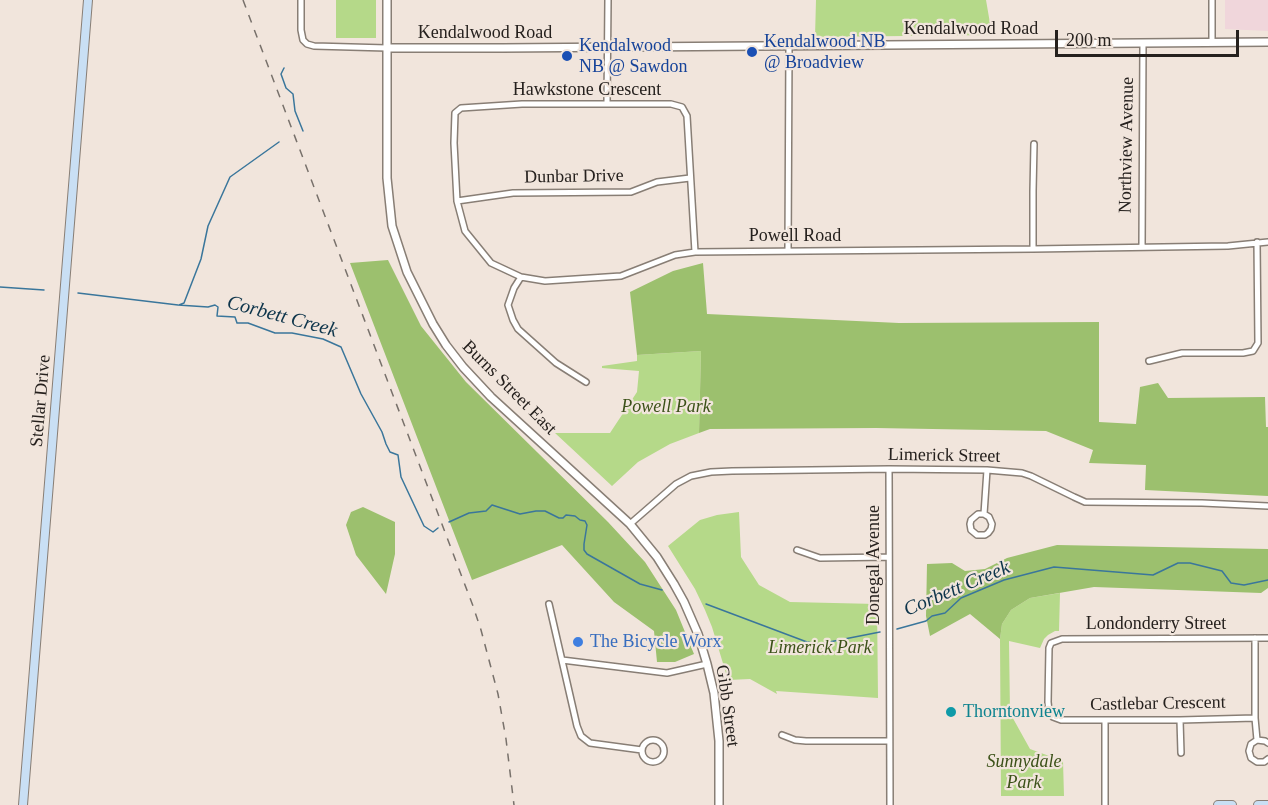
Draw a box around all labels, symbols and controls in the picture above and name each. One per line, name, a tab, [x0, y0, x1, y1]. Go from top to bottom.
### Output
street label: Kendalwood Road	[904, 18, 1038, 40]
scale bar	[1058, 18, 1242, 56]
street label: Kendalwood Road	[418, 22, 552, 44]
text: 200 m	[1066, 30, 1112, 50]
place label: Kendalwood NB @ Broadview	[764, 31, 885, 74]
place label: Kendalwood NB @ Sawdon	[579, 35, 688, 78]
marker: Kendalwood NB @ Broadview	[745, 45, 759, 59]
marker: Kendalwood NB @ Sawdon	[560, 49, 574, 63]
street label: Northview Avenue	[1115, 77, 1139, 213]
street label: Hawkstone Crescent	[513, 79, 661, 101]
street label: Dunbar Drive	[524, 165, 624, 189]
street label: Powell Road	[749, 225, 841, 247]
water label: Corbett Creek	[224, 291, 340, 343]
street label: Burns Street East	[457, 336, 561, 440]
street label: Stellar Drive	[26, 354, 56, 448]
park label: Powell Park	[621, 396, 711, 418]
street label: Limerick Street	[888, 444, 1000, 468]
street label: Donegal Avenue	[863, 505, 885, 625]
water label: Corbett Creek	[900, 556, 1014, 622]
street label: Londonderry Street	[1086, 613, 1226, 635]
place label: The Bicycle Worx	[590, 631, 722, 653]
marker: The Bicycle Worx	[571, 635, 585, 649]
park label: Limerick Park	[768, 637, 872, 659]
street label: Gibb Street	[711, 664, 743, 748]
street label: Castlebar Crescent	[1090, 692, 1226, 716]
place label: Thorntonview	[963, 701, 1065, 723]
marker: Thorntonview	[944, 705, 958, 719]
park label: Sunnydale Park	[987, 751, 1061, 794]

